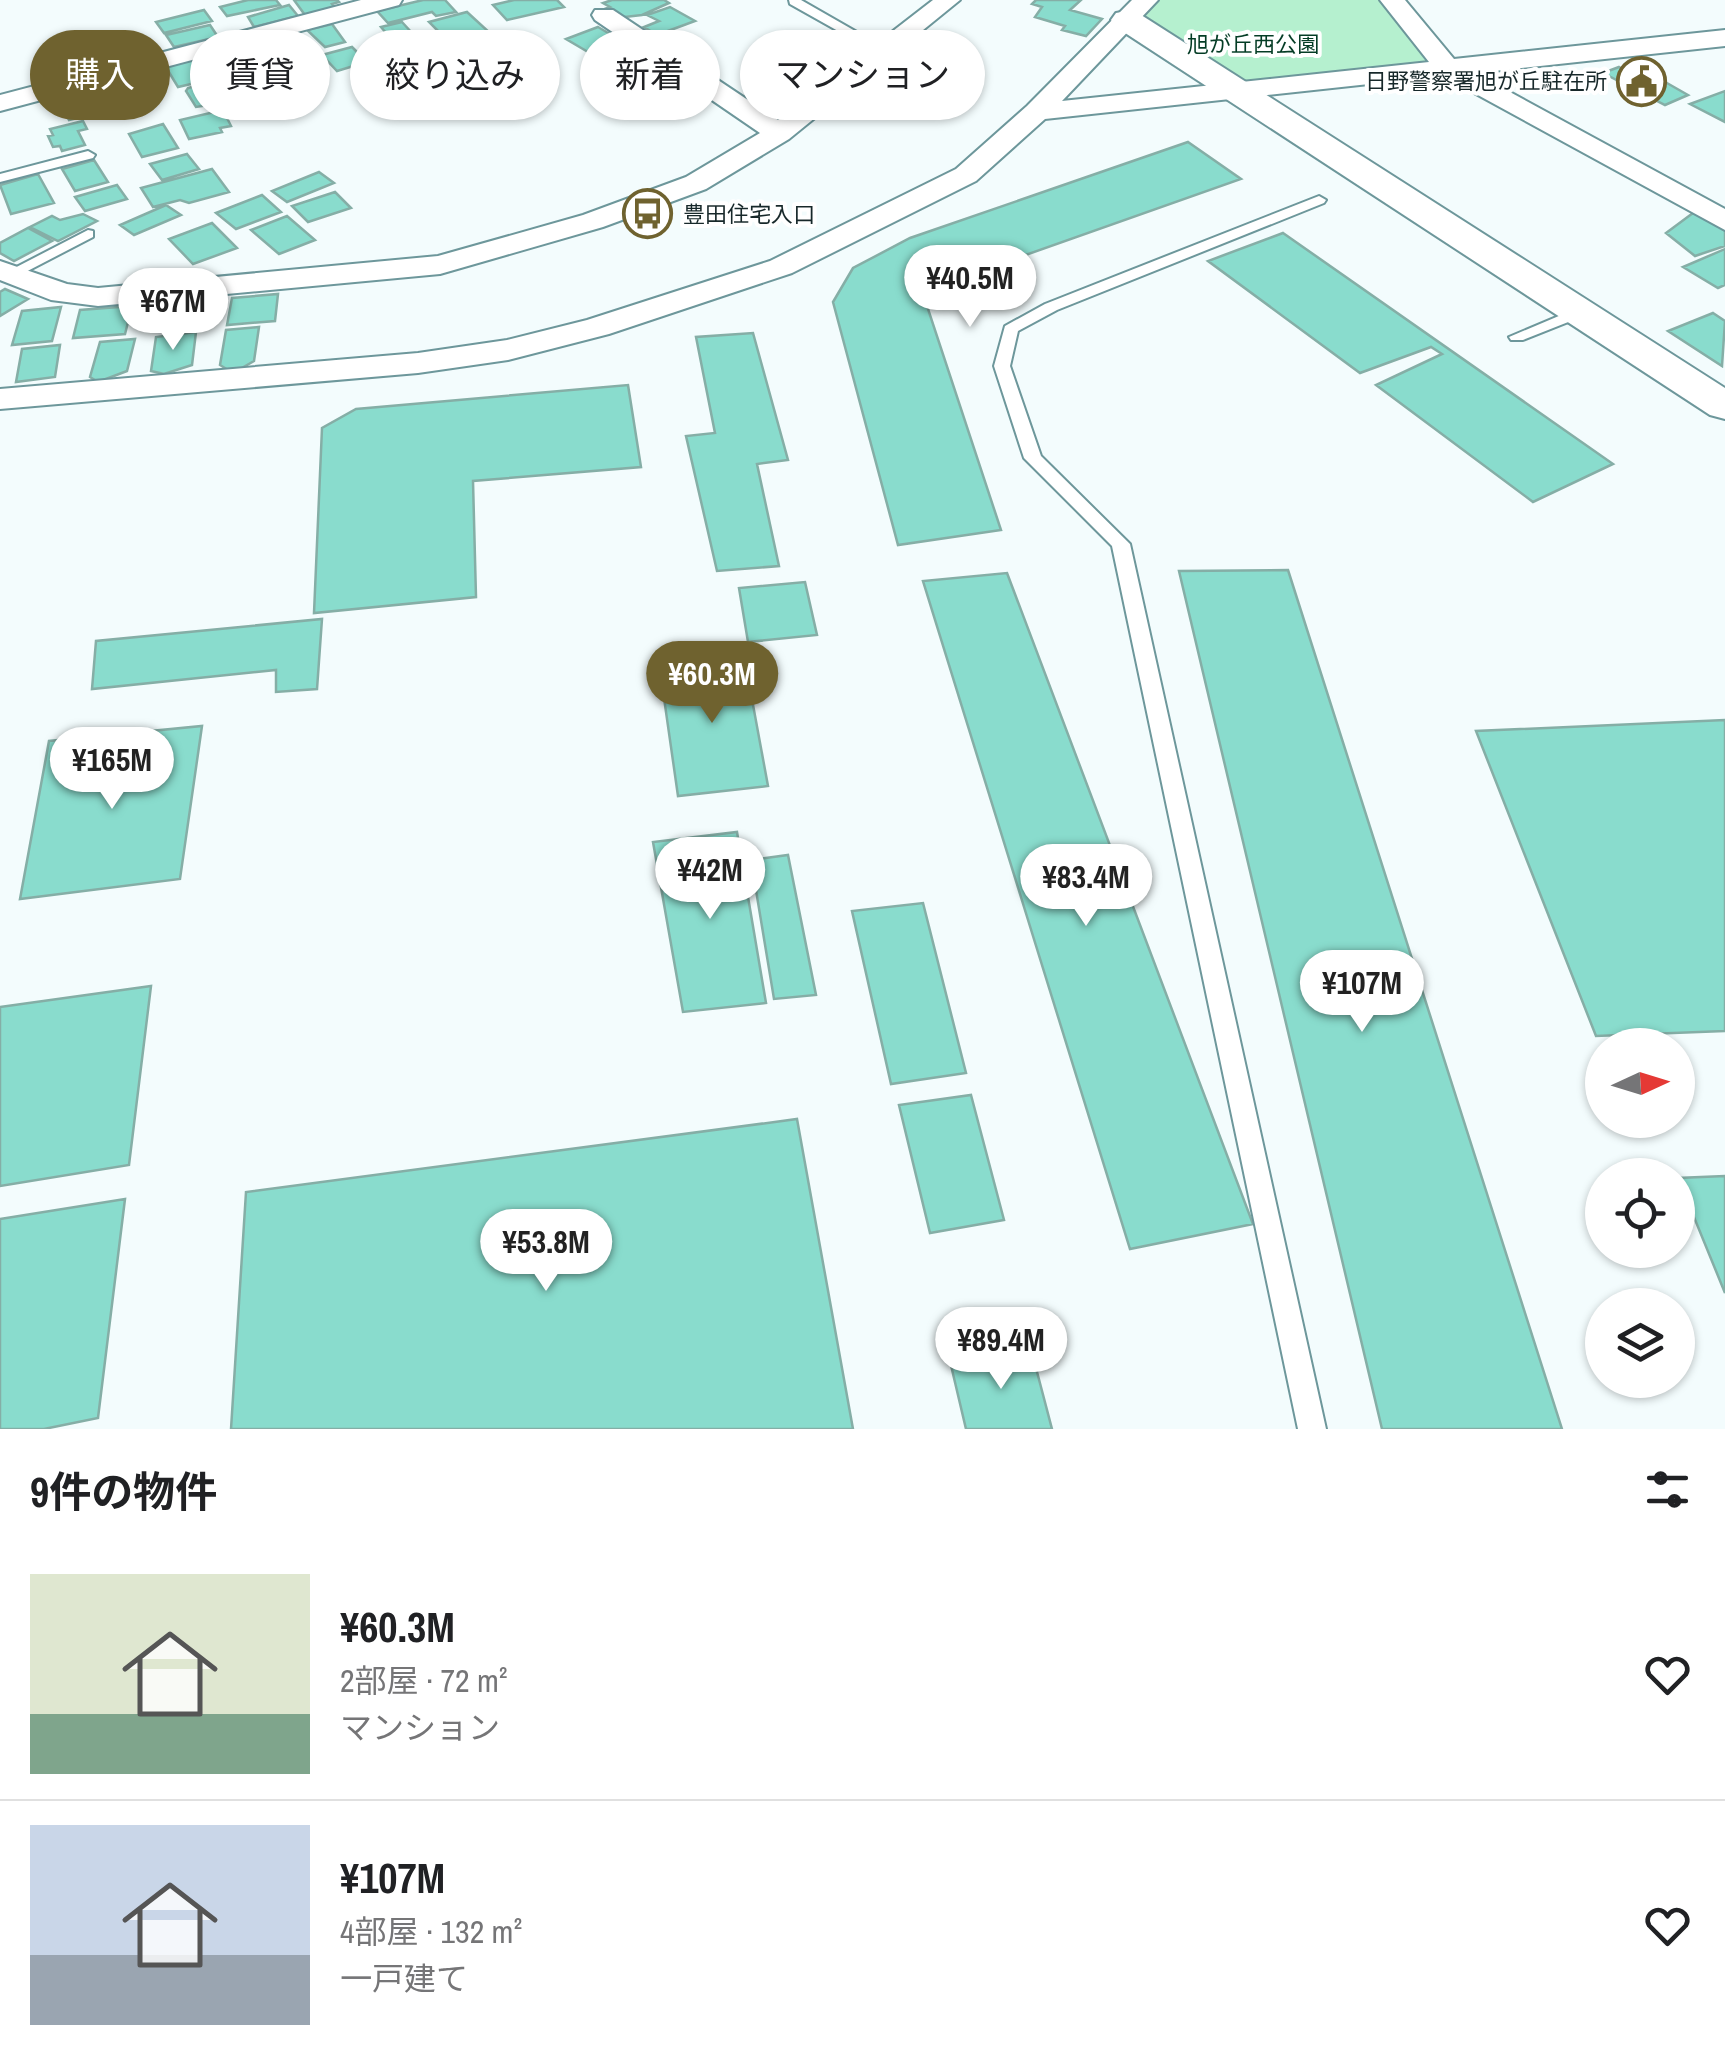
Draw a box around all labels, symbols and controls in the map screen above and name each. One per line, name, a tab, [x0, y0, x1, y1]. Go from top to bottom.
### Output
park label: 旭が丘西公園	[1187, 29, 1319, 59]
chip: 購入	[30, 30, 170, 120]
chip: 賃貸	[190, 30, 330, 120]
chip: 絞り込み	[350, 30, 560, 120]
chip: 新着	[580, 30, 720, 120]
chip: マンション	[740, 30, 985, 120]
public building icon: 日野警察署旭が丘駐在所	[1616, 55, 1668, 107]
place label: 日野警察署旭が丘駐在所	[1365, 66, 1607, 96]
bus stop icon: 豊田住宅入口	[622, 188, 674, 240]
place label: 豊田住宅入口	[683, 199, 815, 229]
pin: ¥40.5M	[889, 245, 1051, 330]
text: ¥40.5M	[926, 256, 1014, 299]
pin: ¥67M	[114, 268, 232, 353]
text: ¥67M	[140, 279, 206, 322]
pin: ¥60.3M	[631, 641, 793, 726]
text: ¥60.3M	[668, 652, 756, 695]
pin: ¥165M	[42, 727, 182, 812]
text: ¥165M	[72, 738, 152, 781]
pin: ¥42M	[651, 837, 769, 922]
pin: ¥83.4M	[1005, 844, 1167, 929]
text: ¥42M	[677, 848, 743, 891]
text: ¥83.4M	[1042, 855, 1130, 898]
pin: ¥107M	[1292, 950, 1432, 1035]
text: ¥107M	[1322, 961, 1402, 1004]
north arrow	[1585, 1028, 1695, 1138]
map controls	[1585, 1028, 1695, 1398]
button: locate	[1585, 1158, 1695, 1268]
pin: ¥53.8M	[465, 1209, 627, 1294]
text: ¥53.8M	[502, 1220, 590, 1263]
button: layers	[1585, 1288, 1695, 1398]
pin: ¥89.4M	[920, 1307, 1082, 1392]
text: ¥89.4M	[957, 1318, 1045, 1361]
icon: filters	[1640, 1462, 1695, 1517]
text: 9件の物件	[30, 1464, 217, 1520]
text: ¥60.3M	[340, 1599, 455, 1655]
icon: home	[110, 1614, 230, 1734]
icon: heart	[1640, 1647, 1695, 1702]
text: 2部屋 · 72 m²	[340, 1659, 508, 1702]
text: マンション	[340, 1706, 500, 1749]
text: ¥107M	[340, 1850, 445, 1906]
icon: home	[110, 1865, 230, 1985]
icon: heart	[1640, 1898, 1695, 1953]
text: 4部屋 · 132 m²	[340, 1910, 522, 1953]
text: 一戸建て	[340, 1957, 468, 2000]

